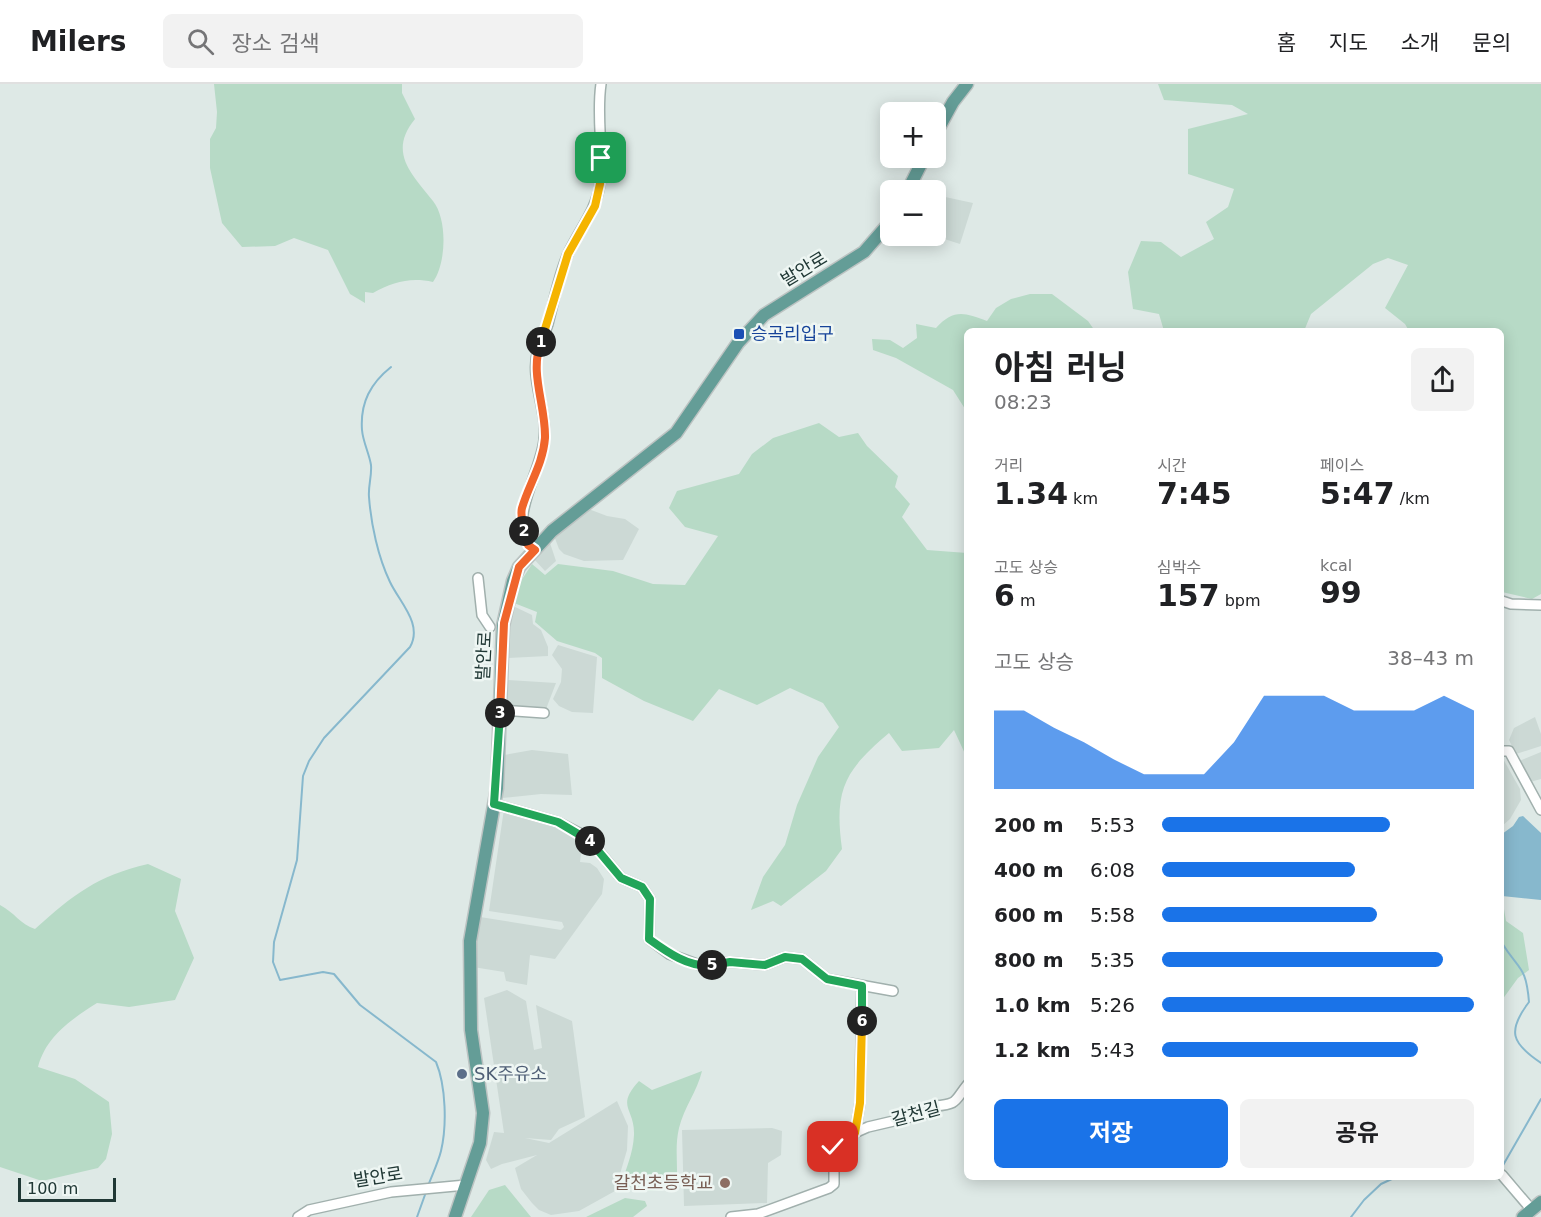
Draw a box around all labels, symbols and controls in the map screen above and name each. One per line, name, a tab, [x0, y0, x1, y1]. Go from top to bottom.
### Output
search box	[163, 14, 583, 68]
text: Milers	[30, 25, 127, 58]
icon: search	[184, 25, 217, 58]
text: 장소 검색	[232, 31, 320, 56]
text: 홈	[1277, 31, 1296, 55]
text: 지도	[1329, 31, 1368, 55]
text: 소개	[1401, 31, 1439, 55]
text: 문의	[1472, 31, 1511, 55]
map controls	[880, 102, 946, 246]
button: +	[880, 102, 946, 168]
pin	[575, 132, 626, 183]
icon: arrive	[584, 141, 617, 174]
button: −	[880, 180, 946, 246]
street label: 발안로	[777, 247, 830, 290]
place label: 승곡리입구	[751, 323, 834, 344]
pin: 1	[526, 327, 556, 357]
marker: 승곡리입구	[732, 327, 746, 341]
text: 1	[535, 332, 547, 351]
text: 아침 러닝	[994, 348, 1127, 387]
button: share	[1411, 348, 1474, 411]
text: 08:23	[994, 390, 1052, 414]
text: 거리	[994, 456, 1023, 475]
text: 시간	[1157, 456, 1186, 475]
text: 페이스	[1320, 456, 1364, 475]
text: 1.34	[994, 476, 1068, 511]
text: 7:45	[1157, 476, 1232, 511]
text: 5:47	[1320, 476, 1395, 511]
text: km	[1068, 489, 1098, 508]
text: /km	[1395, 489, 1430, 508]
pin: 2	[509, 516, 539, 546]
text: 2	[518, 521, 530, 540]
text: kcal	[1320, 556, 1352, 575]
text: 고도 상승	[994, 558, 1058, 577]
text: 심박수	[1157, 558, 1201, 577]
text: 99	[1320, 575, 1362, 610]
text: 6	[994, 578, 1015, 613]
text: 157	[1157, 578, 1220, 613]
text: m	[1015, 591, 1036, 610]
text: bpm	[1220, 591, 1261, 610]
street label: 발안로	[472, 631, 495, 681]
text: 38–43 m	[1387, 646, 1474, 670]
text: 고도 상승	[994, 650, 1074, 674]
pin: 3	[485, 698, 515, 728]
text: 3	[494, 703, 506, 722]
text: 200 m	[994, 813, 1064, 837]
text: 5:53	[1090, 813, 1135, 837]
pin: 4	[575, 826, 605, 856]
text: 4	[584, 831, 596, 850]
text: 400 m	[994, 858, 1064, 882]
text: 6:08	[1090, 858, 1135, 882]
text: 600 m	[994, 903, 1064, 927]
text: 5:58	[1090, 903, 1135, 927]
text: 800 m	[994, 948, 1064, 972]
text: 5:35	[1090, 948, 1135, 972]
pin: 5	[697, 950, 727, 980]
text: 5	[706, 955, 718, 974]
text: 1.0 km	[994, 993, 1071, 1017]
text: 5:26	[1090, 993, 1135, 1017]
pin: 6	[847, 1006, 877, 1036]
text: 6	[856, 1011, 868, 1030]
text: 1.2 km	[994, 1038, 1071, 1062]
text: 5:43	[1090, 1038, 1135, 1062]
place label: SK주유소	[474, 1063, 547, 1084]
marker: SK주유소	[455, 1067, 469, 1081]
street label: 갈천길	[889, 1097, 943, 1130]
button: 저장	[994, 1099, 1228, 1168]
button: 공유	[1240, 1099, 1474, 1168]
pin	[807, 1121, 858, 1172]
icon: check	[816, 1130, 849, 1163]
street label: 발안로	[352, 1162, 404, 1191]
place label: 갈천초등학교	[614, 1172, 713, 1193]
scale bar	[18, 1175, 116, 1202]
marker: 갈천초등학교	[718, 1176, 732, 1190]
text: 100 m	[27, 1179, 78, 1198]

